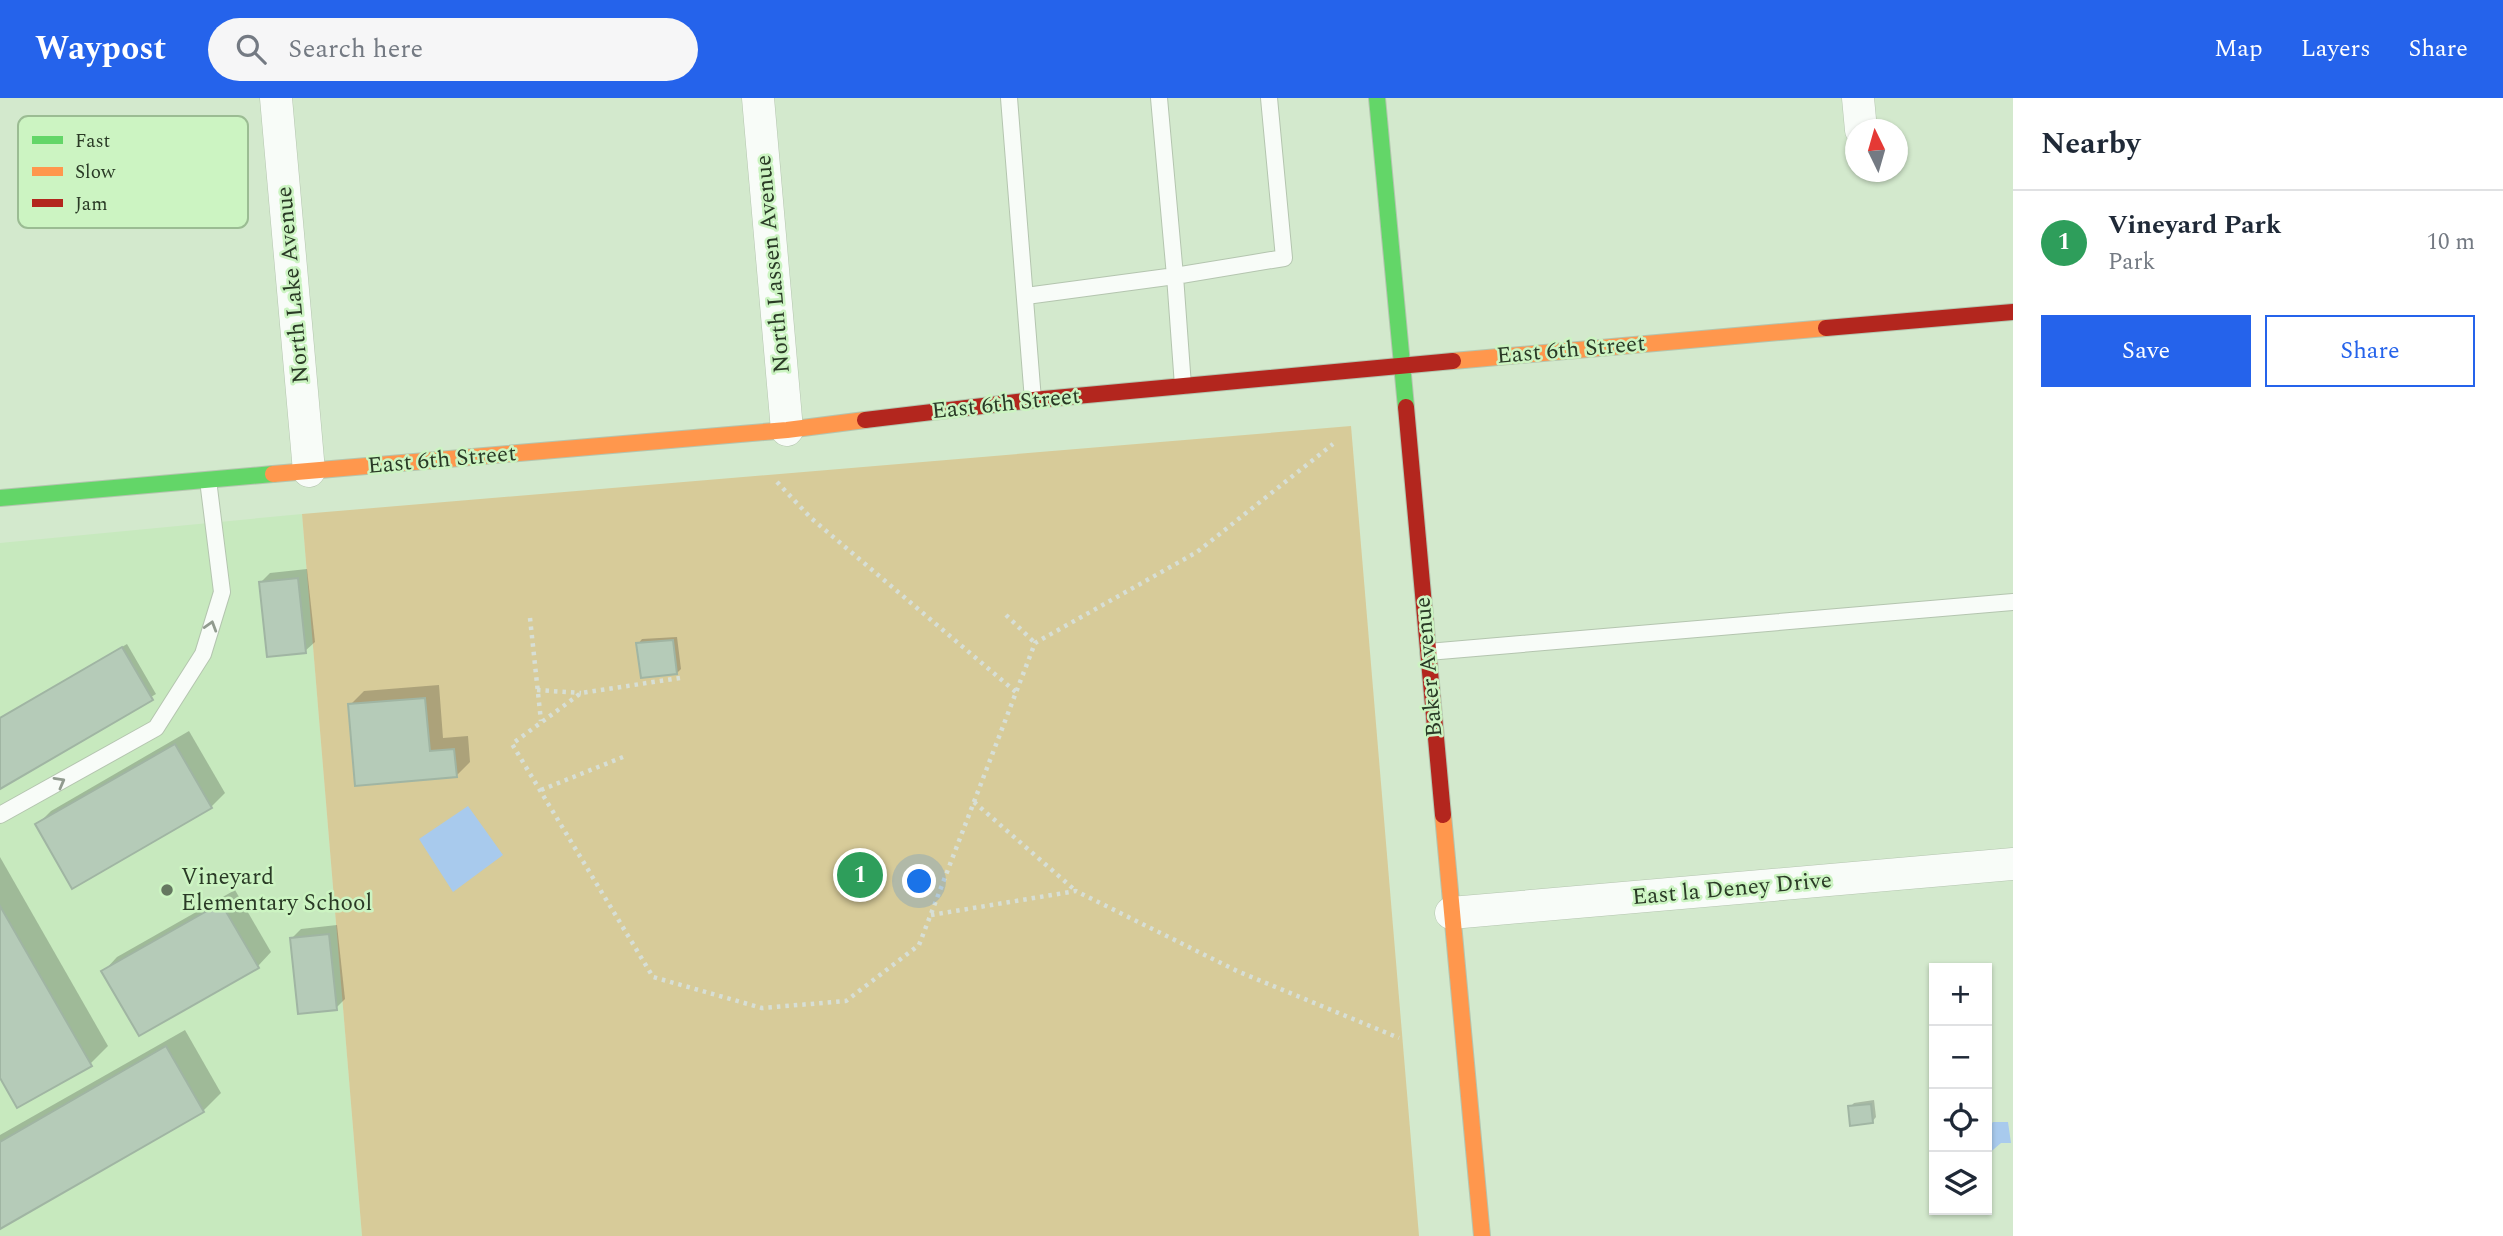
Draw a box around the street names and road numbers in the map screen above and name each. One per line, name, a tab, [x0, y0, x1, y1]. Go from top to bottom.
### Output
street label: North Lassen Avenue	[746, 153, 800, 375]
street label: North Lake Avenue	[267, 185, 319, 385]
street label: East 6th Street	[1495, 326, 1647, 374]
street label: East 6th Street	[930, 379, 1082, 429]
street label: East 6th Street	[366, 436, 518, 484]
street label: Baker Avenue	[1405, 595, 1453, 739]
street label: East la Deney Drive	[1631, 863, 1833, 915]

